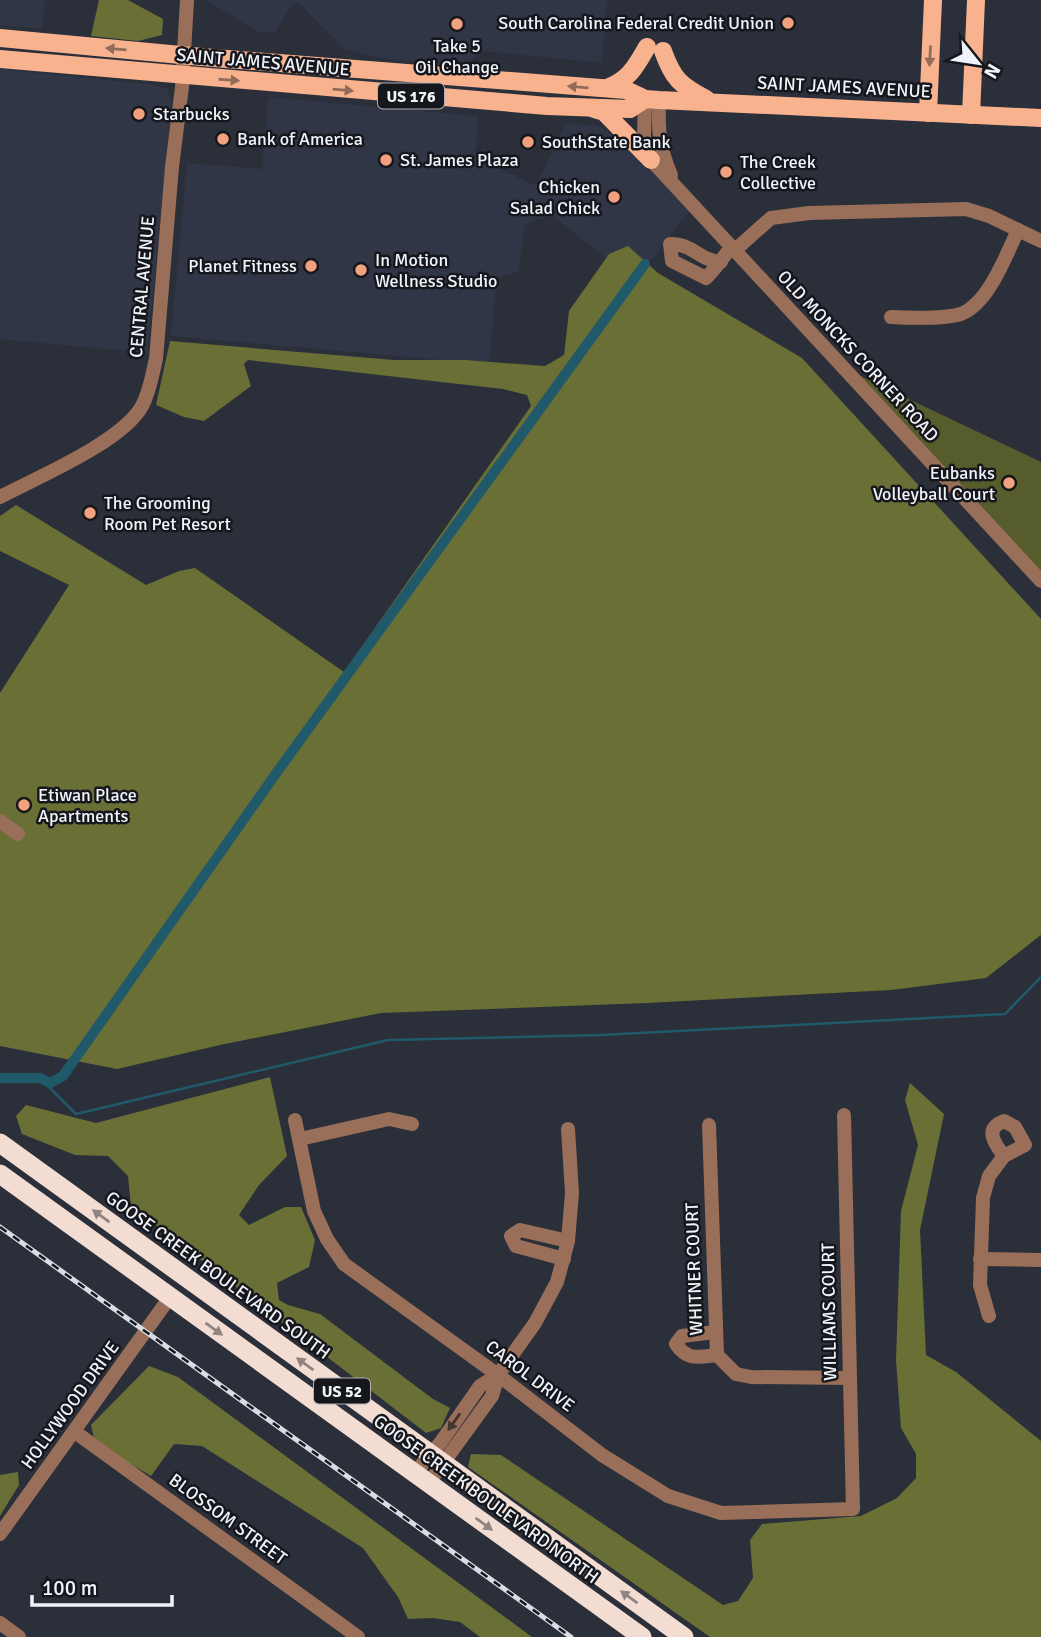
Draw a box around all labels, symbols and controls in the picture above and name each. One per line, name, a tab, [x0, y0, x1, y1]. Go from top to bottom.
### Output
place label: South Carolina Federal Credit Union	[498, 12, 774, 34]
marker: South Carolina Federal Credit Union	[780, 15, 796, 31]
marker: Take 5 Oil Change	[449, 16, 465, 32]
north arrow	[943, 28, 1013, 98]
place label: Take 5 Oil Change	[415, 35, 499, 78]
one-way arrow	[105, 43, 127, 54]
street label: SAINT JAMES AVENUE	[175, 43, 351, 81]
one-way arrow	[925, 46, 936, 68]
text: N	[978, 59, 1006, 83]
street label: SAINT JAMES AVENUE	[757, 71, 931, 103]
one-way arrow	[218, 75, 240, 86]
one-way arrow	[567, 81, 589, 92]
road number: US 176	[378, 83, 444, 108]
one-way arrow	[332, 85, 354, 96]
place label: Starbucks	[153, 103, 230, 125]
marker: Starbucks	[131, 106, 147, 122]
place label: Bank of America	[237, 128, 363, 150]
marker: Bank of America	[215, 131, 231, 147]
place label: SouthState Bank	[542, 131, 671, 153]
marker: SouthState Bank	[520, 134, 536, 150]
place label: St. James Plaza	[400, 149, 519, 171]
place label: The Creek Collective	[740, 151, 816, 194]
marker: St. James Plaza	[378, 152, 394, 168]
marker: The Creek Collective	[718, 164, 734, 180]
place label: Chicken Salad Chick	[510, 176, 600, 219]
marker: Chicken Salad Chick	[606, 189, 622, 205]
street label: CENTRAL AVENUE	[125, 215, 159, 359]
place label: In Motion Wellness Studio	[375, 249, 497, 292]
place label: Planet Fitness	[188, 255, 297, 277]
marker: Planet Fitness	[303, 258, 319, 274]
marker: In Motion Wellness Studio	[353, 262, 369, 278]
street label: OLD MONCKS CORNER ROAD	[773, 266, 943, 446]
place label: Eubanks Volleyball Court	[873, 462, 995, 505]
marker: Eubanks Volleyball Court	[1001, 475, 1017, 491]
place label: The Grooming Room Pet Resort	[104, 492, 231, 535]
marker: The Grooming Room Pet Resort	[82, 505, 98, 521]
place label: Etiwan Place Apartments	[38, 784, 137, 827]
marker: Etiwan Place Apartments	[16, 797, 32, 813]
street label: GOOSE CREEK BOULEVARD SOUTH	[102, 1186, 334, 1364]
street label: WHITNER COURT	[681, 1202, 707, 1336]
one-way arrow	[92, 1209, 110, 1223]
street label: WILLIAMS COURT	[817, 1243, 841, 1381]
one-way arrow	[205, 1322, 223, 1336]
street label: CAROL DRIVE	[481, 1335, 579, 1417]
street label: HOLLYWOOD DRIVE	[16, 1337, 124, 1473]
one-way arrow	[296, 1357, 314, 1371]
road number: US 52	[314, 1378, 370, 1404]
street label: GOOSE CREEK BOULEVARD NORTH	[369, 1410, 603, 1588]
one-way arrow	[447, 1413, 461, 1431]
street label: BLOSSOM STREET	[165, 1469, 291, 1569]
one-way arrow	[475, 1516, 493, 1530]
scale bar	[32, 1564, 172, 1608]
text: 100 m	[42, 1575, 97, 1601]
one-way arrow	[620, 1590, 638, 1604]

